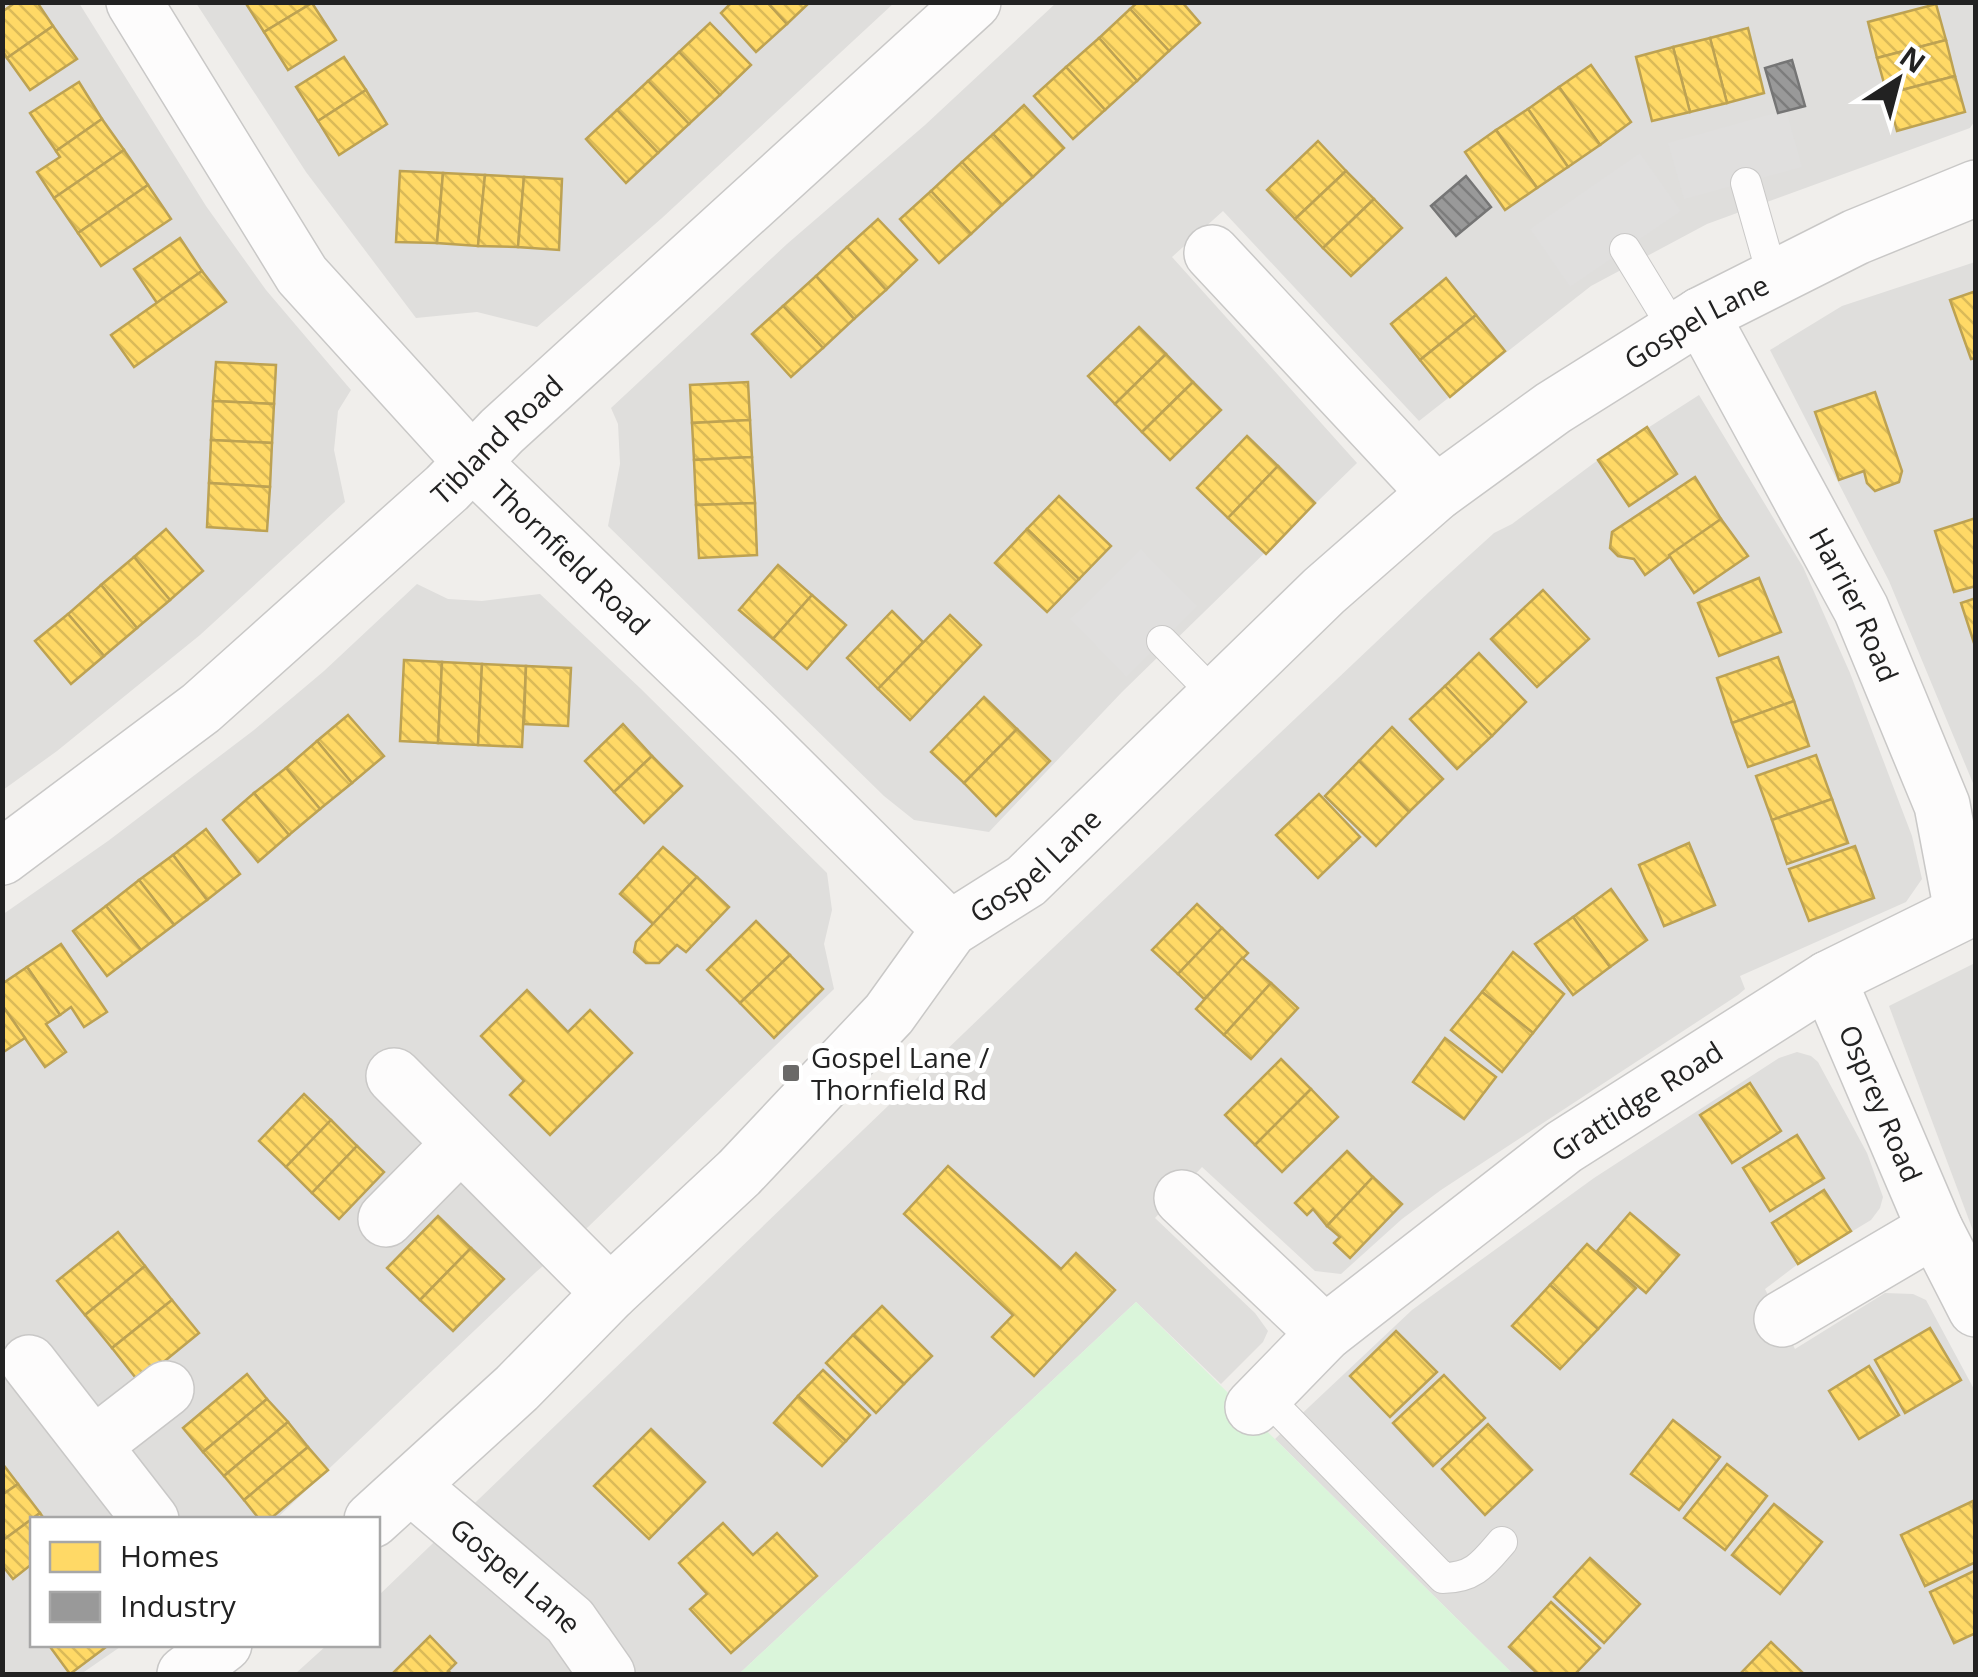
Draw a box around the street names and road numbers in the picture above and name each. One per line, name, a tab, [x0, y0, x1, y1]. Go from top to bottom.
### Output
street label: Gospel Lane	[1617, 265, 1775, 378]
street label: Tibland Road	[422, 366, 571, 513]
street label: Thornfield Road	[482, 471, 659, 643]
street label: Harrier Road	[1801, 520, 1908, 687]
street label: Gospel Lane	[962, 800, 1109, 931]
street label: Osprey Road	[1831, 1019, 1932, 1188]
street label: Grattidge Road	[1543, 1032, 1730, 1170]
street label: Gospel Lane	[443, 1509, 591, 1640]

